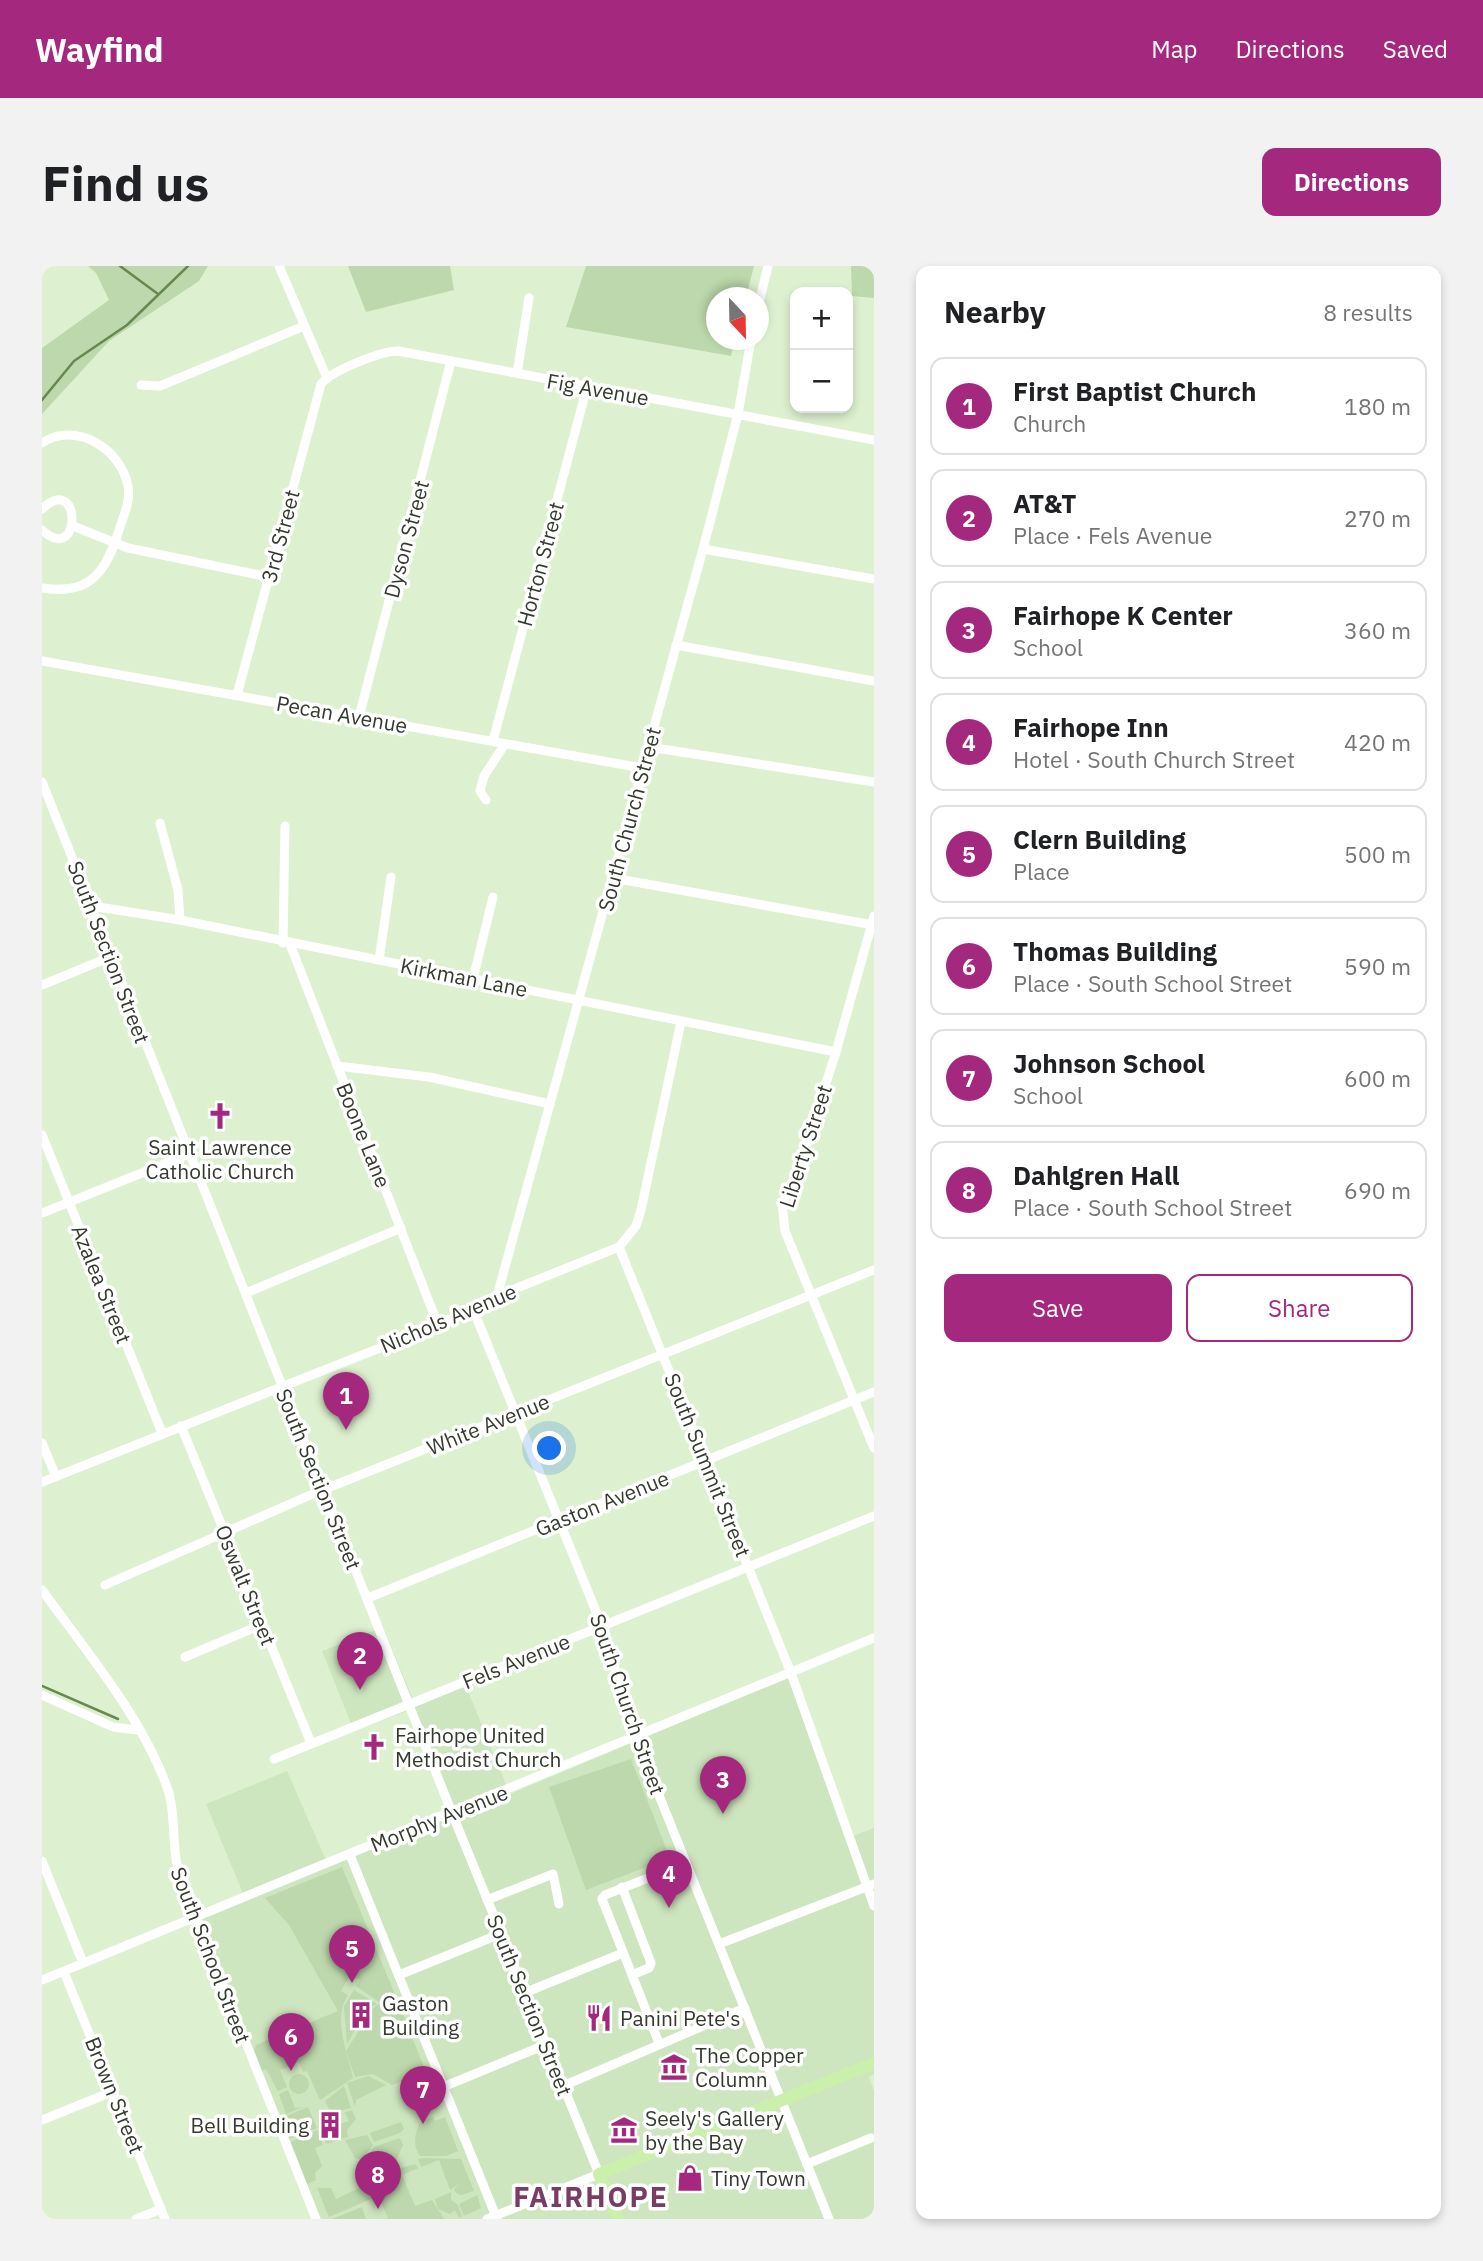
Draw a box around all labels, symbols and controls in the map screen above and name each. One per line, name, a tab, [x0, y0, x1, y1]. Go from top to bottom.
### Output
text: Wayfind	[35, 28, 164, 71]
text: Map	[1151, 33, 1197, 65]
text: Directions	[1235, 33, 1345, 65]
text: Saved	[1383, 33, 1448, 65]
button: Directions	[1262, 148, 1441, 216]
text: Find us	[42, 151, 209, 214]
north arrow	[706, 287, 769, 350]
map controls	[790, 287, 853, 413]
button: +	[790, 287, 853, 350]
text: Nearby	[944, 292, 1046, 331]
text: 8 results	[1323, 297, 1413, 327]
button: −	[790, 350, 853, 413]
street label: Fig Avenue	[545, 366, 651, 412]
text: First Baptist Church	[1013, 374, 1257, 408]
text: 1	[962, 391, 976, 421]
text: 180 m	[1344, 391, 1411, 421]
text: Church	[1013, 408, 1086, 438]
street label: Dyson Street	[377, 477, 435, 601]
text: AT&T	[1013, 486, 1076, 520]
street label: 3rd Street	[254, 487, 306, 585]
street label: Horton Street	[510, 499, 570, 629]
text: 2	[962, 503, 976, 533]
text: 270 m	[1344, 503, 1411, 533]
text: Place · Fels Avenue	[1013, 520, 1212, 550]
text: Fairhope K Center	[1013, 598, 1233, 632]
text: 3	[962, 615, 976, 645]
text: 360 m	[1344, 615, 1411, 645]
text: School	[1013, 632, 1083, 662]
street label: Pecan Avenue	[274, 689, 410, 739]
text: Fairhope Inn	[1013, 710, 1169, 744]
street label: South Church Street	[591, 724, 667, 914]
text: 4	[962, 727, 976, 757]
text: 420 m	[1344, 727, 1411, 757]
text: Hotel · South Church Street	[1013, 744, 1295, 774]
text: Clern Building	[1013, 822, 1186, 856]
text: 5	[962, 839, 976, 869]
text: 500 m	[1344, 839, 1411, 869]
text: Place	[1013, 856, 1070, 886]
street label: South Section Street	[61, 857, 157, 1047]
text: Thomas Building	[1013, 934, 1217, 968]
street label: Kirkman Lane	[398, 951, 530, 1003]
text: 6	[962, 951, 976, 981]
text: 590 m	[1344, 951, 1411, 981]
text: Place · South School Street	[1013, 968, 1292, 998]
text: Johnson School	[1013, 1046, 1205, 1080]
text: 7	[962, 1063, 976, 1093]
text: 600 m	[1344, 1063, 1411, 1093]
street label: Boone Lane	[330, 1078, 398, 1192]
text: School	[1013, 1080, 1083, 1110]
street label: Liberty Street	[772, 1081, 838, 1211]
church icon: Saint Lawrence Catholic Church	[205, 1101, 235, 1131]
place label: Saint Lawrence Catholic Church	[146, 1133, 294, 1185]
text: Dahlgren Hall	[1013, 1158, 1179, 1192]
text: 8	[962, 1175, 976, 1205]
text: 690 m	[1344, 1175, 1411, 1205]
text: Place · South School Street	[1013, 1192, 1292, 1222]
street label: Azalea Street	[65, 1221, 139, 1347]
button: Save	[944, 1274, 1172, 1342]
button: Share	[1186, 1274, 1413, 1342]
street label: Nichols Avenue	[376, 1277, 520, 1359]
street label: South Summit Street	[658, 1369, 758, 1561]
pin: 1	[323, 1372, 369, 1430]
street label: South Section Street	[270, 1384, 368, 1574]
street label: White Avenue	[423, 1387, 553, 1461]
your location	[532, 1431, 566, 1465]
street label: Gaston Avenue	[531, 1463, 673, 1543]
street label: Oswalt Street	[209, 1521, 283, 1649]
street label: South Church Street	[584, 1610, 672, 1798]
street label: Fels Avenue	[458, 1627, 574, 1695]
pin: 2	[337, 1632, 383, 1690]
place label: Fairhope United Methodist Church	[395, 1721, 561, 1773]
church icon: Fairhope United Methodist Church	[359, 1732, 389, 1762]
pin: 3	[700, 1756, 746, 1814]
street label: Morphy Avenue	[366, 1778, 512, 1858]
pin: 4	[646, 1850, 692, 1908]
street label: South School Street	[164, 1863, 258, 2047]
street label: South Section Street	[481, 1910, 579, 2100]
pin: 5	[329, 1925, 375, 1983]
place label: Gaston Building	[382, 1989, 459, 2041]
building icon: Gaston Building	[346, 2000, 376, 2030]
restaurant icon: Panini Pete's	[584, 2003, 614, 2033]
place label: Panini Pete's	[620, 2004, 741, 2032]
pin: 6	[268, 2013, 314, 2071]
street label: Brown Street	[79, 2032, 151, 2158]
place label: The Copper Column	[695, 2041, 804, 2093]
museum icon: The Copper Column	[659, 2052, 689, 2082]
pin: 7	[400, 2066, 446, 2124]
place label: Seely's Gallery by the Bay	[645, 2104, 784, 2156]
building icon: Bell Building	[315, 2110, 345, 2140]
place label: Bell Building	[190, 2111, 309, 2139]
museum icon: Seely's Gallery by the Bay	[609, 2115, 639, 2145]
pin: 8	[355, 2151, 401, 2209]
shop icon: Tiny Town	[675, 2163, 705, 2193]
place label: Tiny Town	[711, 2164, 806, 2192]
district label: FAIRHOPE	[513, 2178, 669, 2215]

